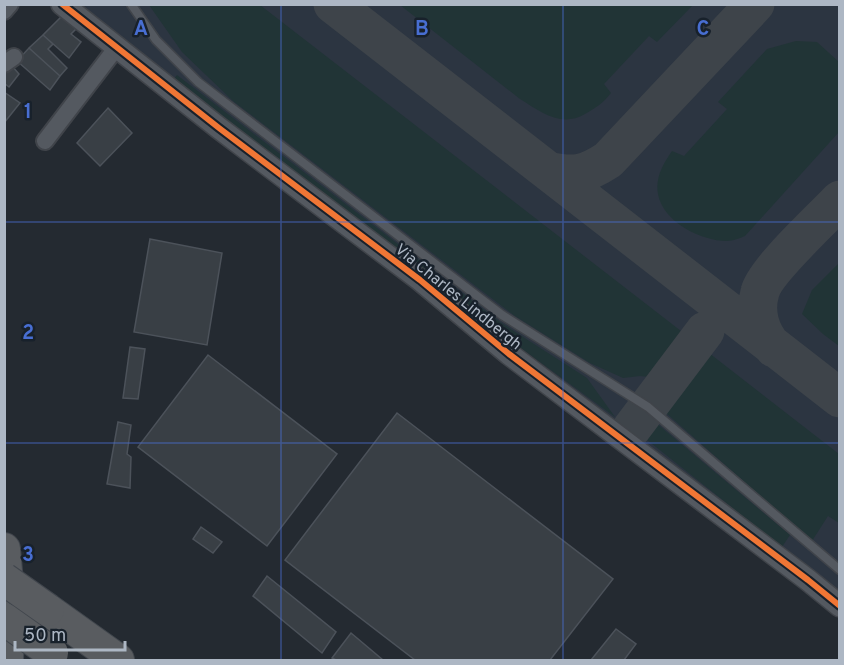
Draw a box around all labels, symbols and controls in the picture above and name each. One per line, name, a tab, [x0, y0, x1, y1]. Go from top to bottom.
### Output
text: A	[134, 17, 148, 43]
text: B	[415, 17, 429, 43]
text: C	[697, 17, 709, 43]
text: 1	[24, 100, 32, 126]
street label: Via Charles Lindbergh	[390, 240, 525, 355]
text: 2	[22, 321, 34, 347]
text: 3	[22, 543, 34, 569]
scale bar	[15, 614, 124, 652]
text: 50 m	[24, 625, 66, 648]

